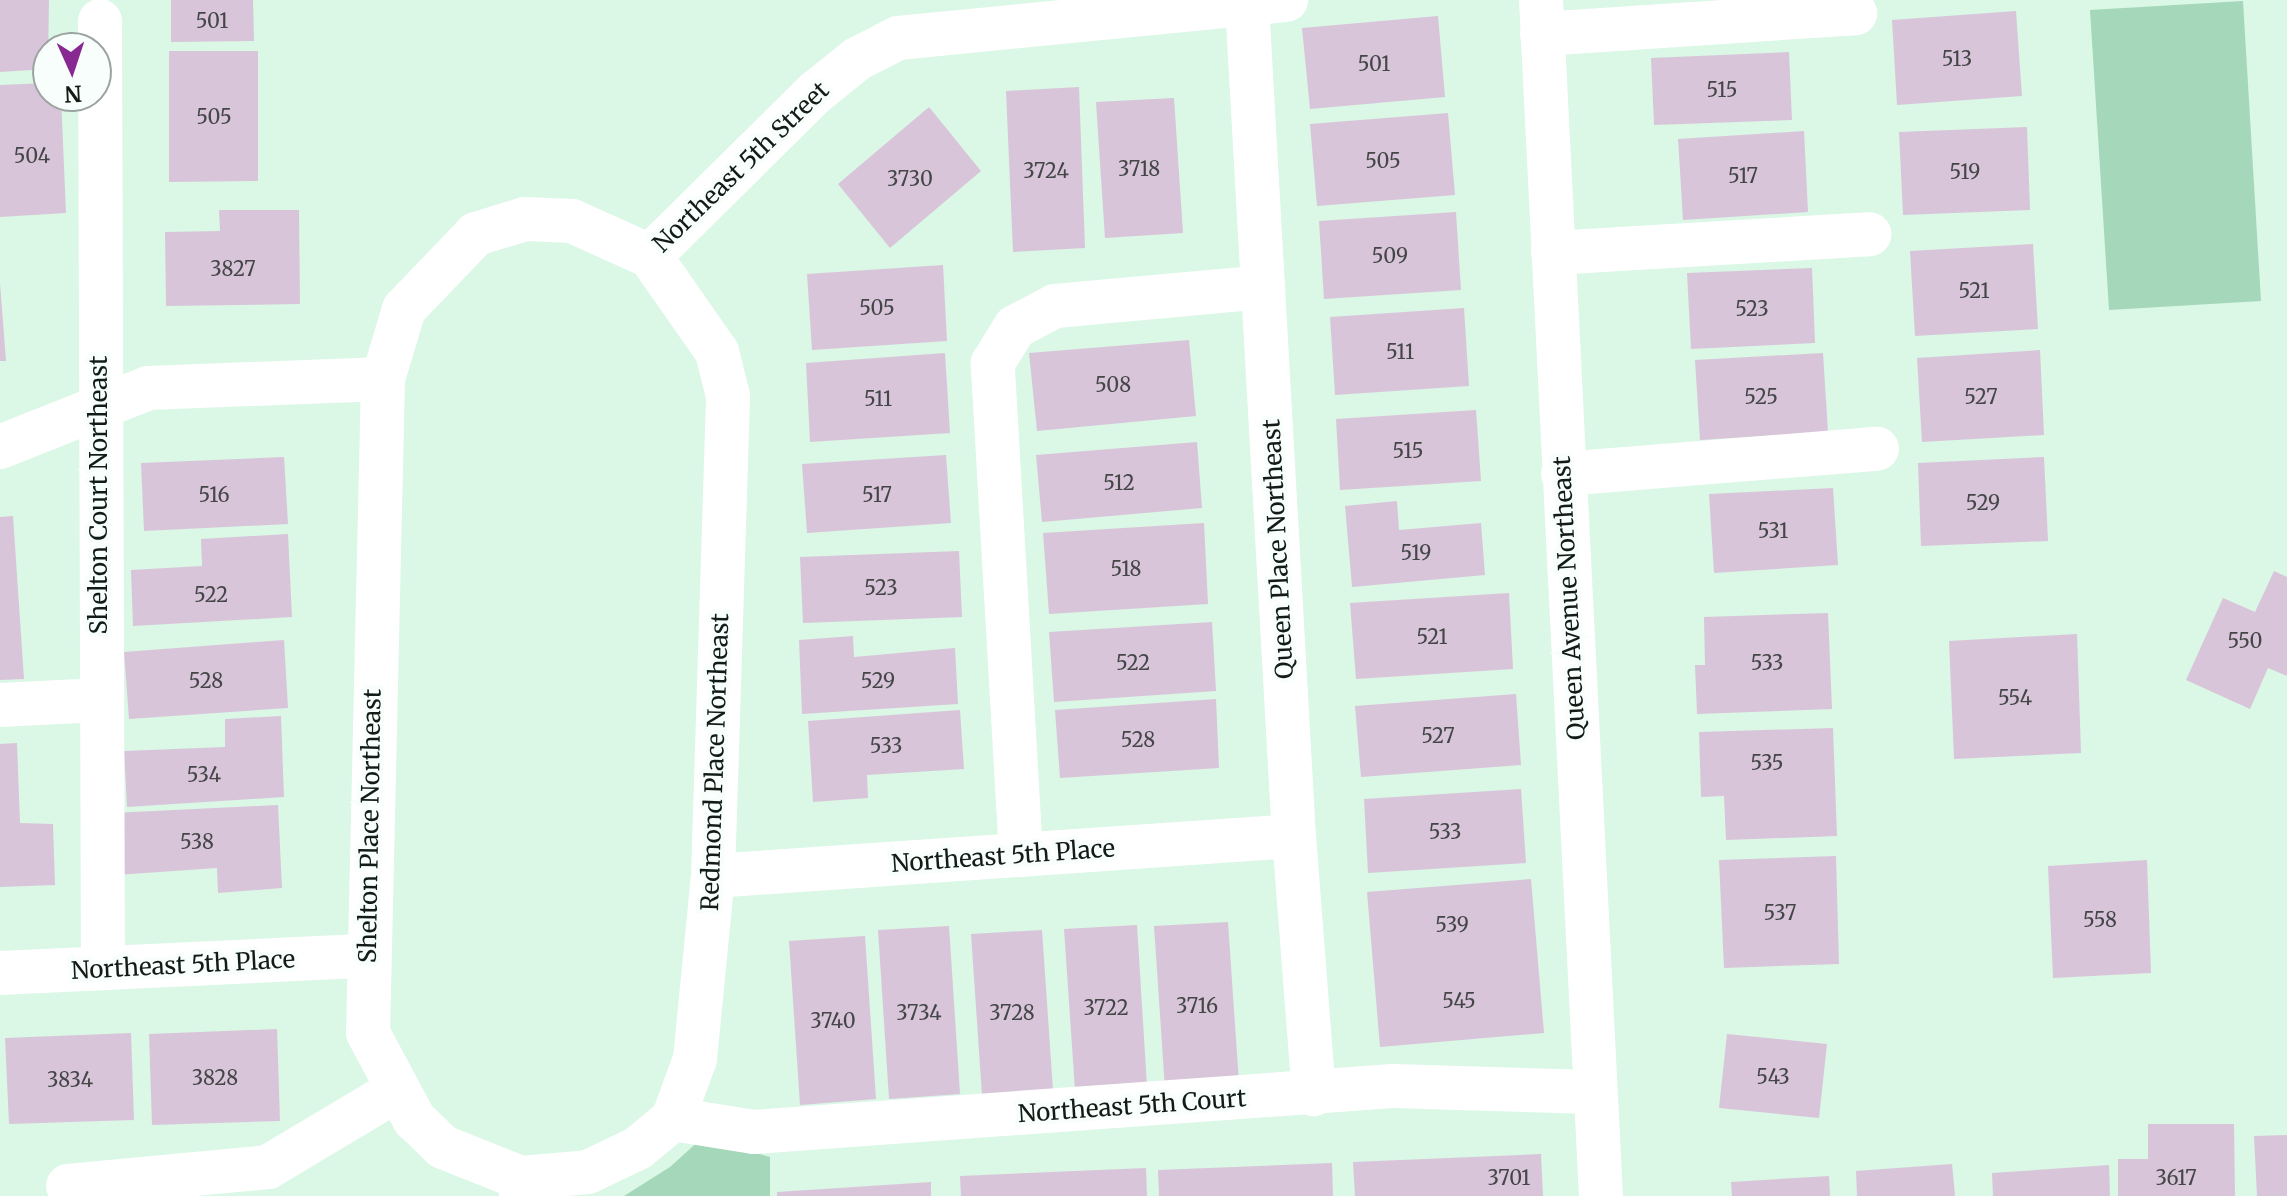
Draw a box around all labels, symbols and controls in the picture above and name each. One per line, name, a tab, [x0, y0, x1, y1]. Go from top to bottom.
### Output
house number: 501	[196, 8, 228, 32]
north arrow	[32, 32, 112, 112]
house number: 513	[1942, 46, 1972, 70]
house number: 501	[1358, 51, 1390, 75]
street label: Northeast 5th Street	[647, 76, 835, 258]
house number: 515	[1707, 77, 1737, 101]
text: N	[64, 80, 83, 108]
house number: 505	[196, 104, 232, 128]
house number: 504	[14, 143, 50, 167]
house number: 505	[1365, 148, 1401, 172]
house number: 3718	[1118, 156, 1160, 180]
house number: 3724	[1023, 158, 1069, 182]
house number: 519	[1950, 159, 1980, 183]
house number: 517	[1728, 163, 1758, 187]
house number: 3730	[887, 166, 933, 190]
house number: 509	[1372, 243, 1408, 267]
house number: 3827	[210, 256, 256, 280]
house number: 521	[1958, 278, 1990, 302]
house number: 505	[859, 295, 895, 319]
house number: 523	[1735, 296, 1769, 320]
house number: 511	[1386, 339, 1414, 363]
street label: Shelton Court Northeast	[85, 356, 113, 634]
house number: 508	[1095, 372, 1131, 396]
house number: 525	[1744, 384, 1778, 408]
house number: 527	[1964, 384, 1998, 408]
house number: 511	[864, 386, 892, 410]
street label: Queen Place Northeast	[1257, 418, 1299, 680]
house number: 515	[1393, 438, 1423, 462]
street label: Queen Avenue Northeast	[1547, 455, 1591, 741]
house number: 512	[1103, 470, 1135, 494]
house number: 516	[198, 482, 230, 506]
house number: 517	[862, 482, 892, 506]
house number: 529	[1966, 490, 2000, 514]
house number: 531	[1758, 518, 1788, 542]
house number: 519	[1401, 540, 1431, 564]
house number: 518	[1110, 556, 1142, 580]
house number: 523	[864, 575, 898, 599]
house number: 522	[194, 582, 228, 606]
street label: Redmond Place Northeast	[695, 612, 735, 912]
house number: 521	[1416, 624, 1448, 648]
house number: 550	[2228, 628, 2262, 652]
house number: 522	[1116, 650, 1150, 674]
house number: 533	[1751, 650, 1783, 674]
house number: 528	[189, 668, 223, 692]
house number: 529	[861, 668, 895, 692]
house number: 554	[1998, 685, 2032, 709]
street label: Shelton Place Northeast	[353, 689, 387, 963]
house number: 527	[1421, 723, 1455, 747]
house number: 528	[1121, 727, 1155, 751]
house number: 533	[870, 733, 902, 757]
house number: 535	[1751, 750, 1783, 774]
house number: 534	[187, 762, 221, 786]
house number: 533	[1429, 819, 1461, 843]
house number: 538	[180, 829, 214, 853]
street label: Northeast 5th Place	[890, 834, 1116, 878]
house number: 537	[1764, 900, 1796, 924]
house number: 558	[2083, 907, 2117, 931]
house number: 539	[1435, 912, 1469, 936]
street label: Northeast 5th Place	[70, 945, 296, 985]
house number: 545	[1442, 988, 1476, 1012]
house number: 3716	[1176, 993, 1218, 1017]
house number: 3722	[1083, 995, 1129, 1019]
house number: 3734	[896, 1000, 942, 1024]
house number: 3728	[989, 1000, 1035, 1024]
house number: 3740	[810, 1008, 856, 1032]
house number: 543	[1756, 1064, 1790, 1088]
house number: 3828	[192, 1065, 238, 1089]
house number: 3834	[47, 1067, 93, 1091]
street label: Northeast 5th Court	[1017, 1084, 1247, 1128]
house number: 3701	[1488, 1165, 1530, 1189]
house number: 3617	[2155, 1165, 2197, 1189]

